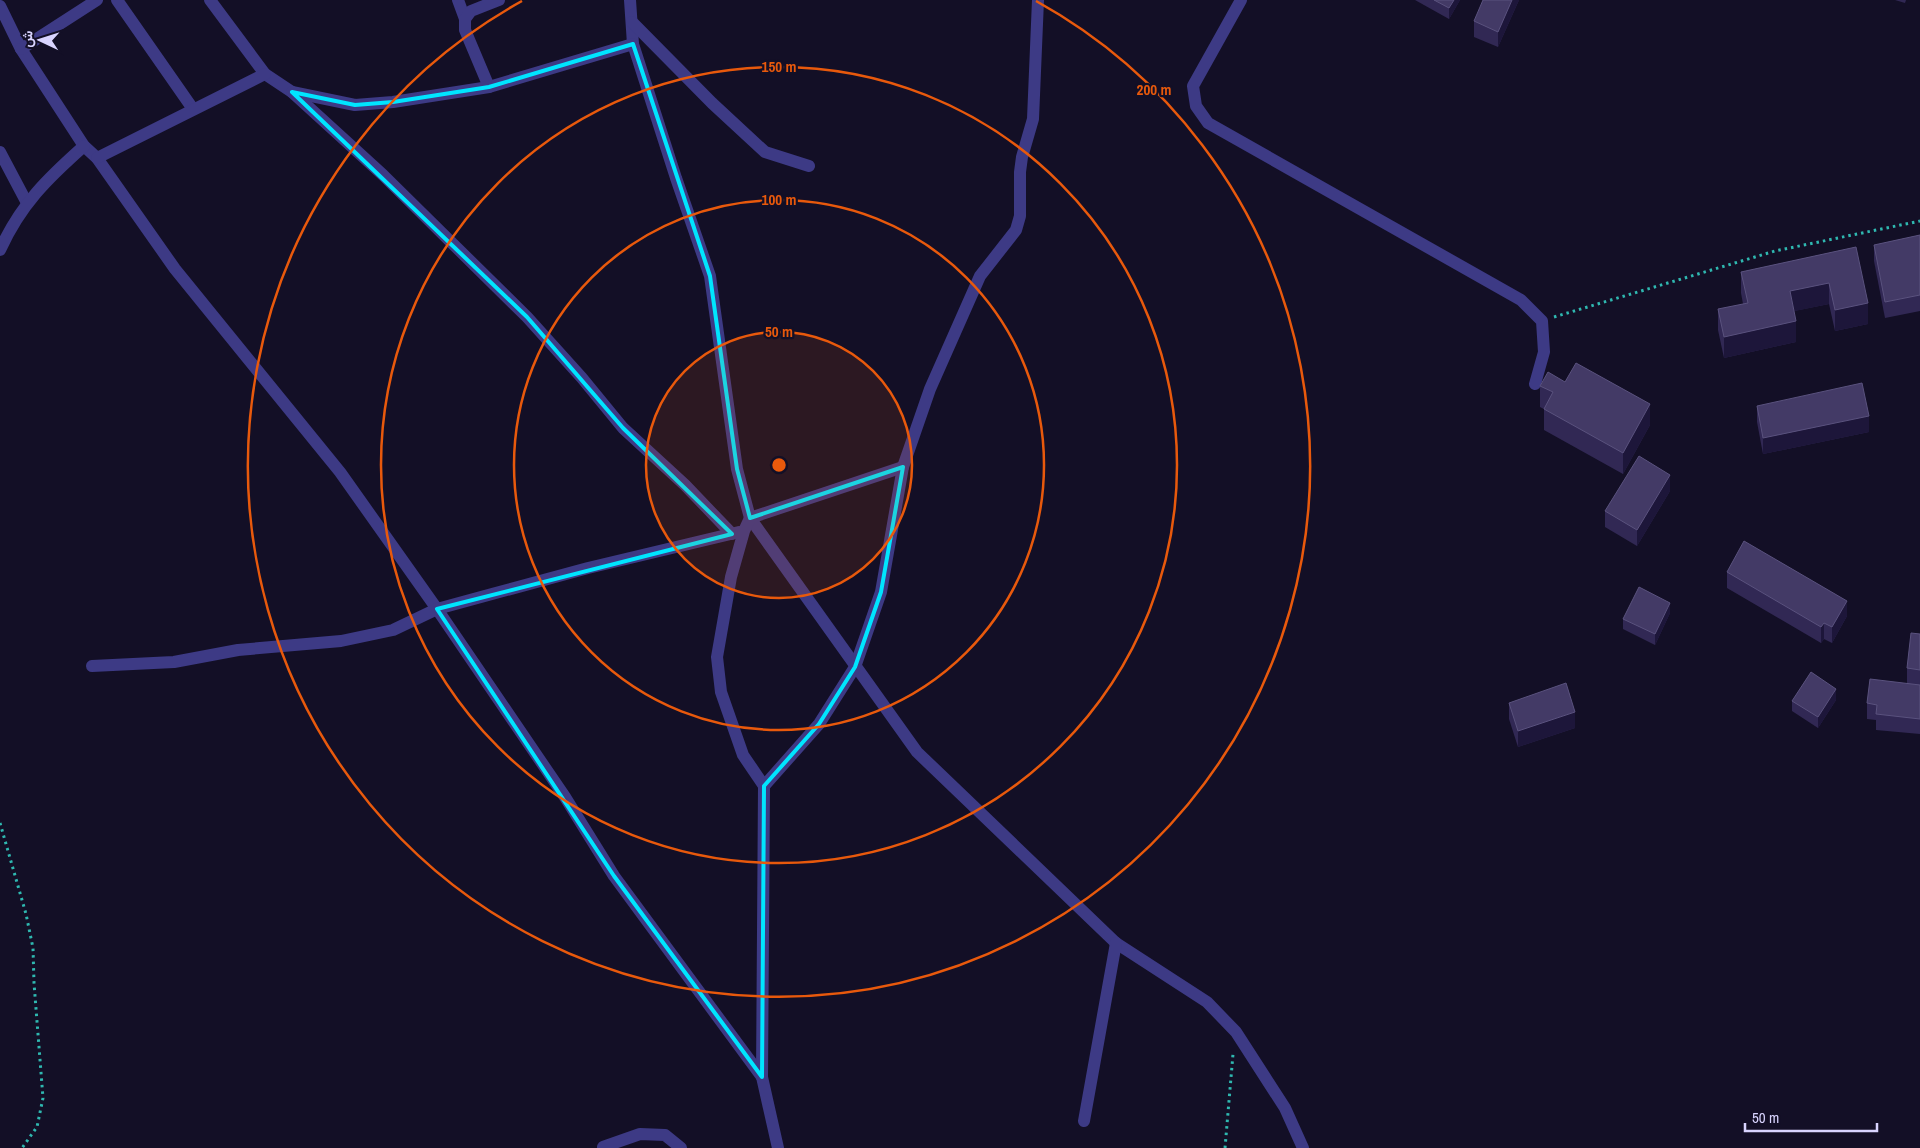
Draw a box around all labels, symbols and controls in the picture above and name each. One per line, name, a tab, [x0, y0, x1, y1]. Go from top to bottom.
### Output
north arrow	[15, 15, 65, 65]
text: ش	[17, 30, 37, 48]
text: 150 m	[762, 56, 796, 77]
text: 200 m	[1137, 79, 1171, 100]
text: 100 m	[762, 189, 796, 210]
text: 50 m	[765, 321, 793, 342]
centre of rings	[770, 456, 788, 474]
scale bar	[1745, 1100, 1878, 1132]
text: 50 m	[1752, 1107, 1779, 1128]

